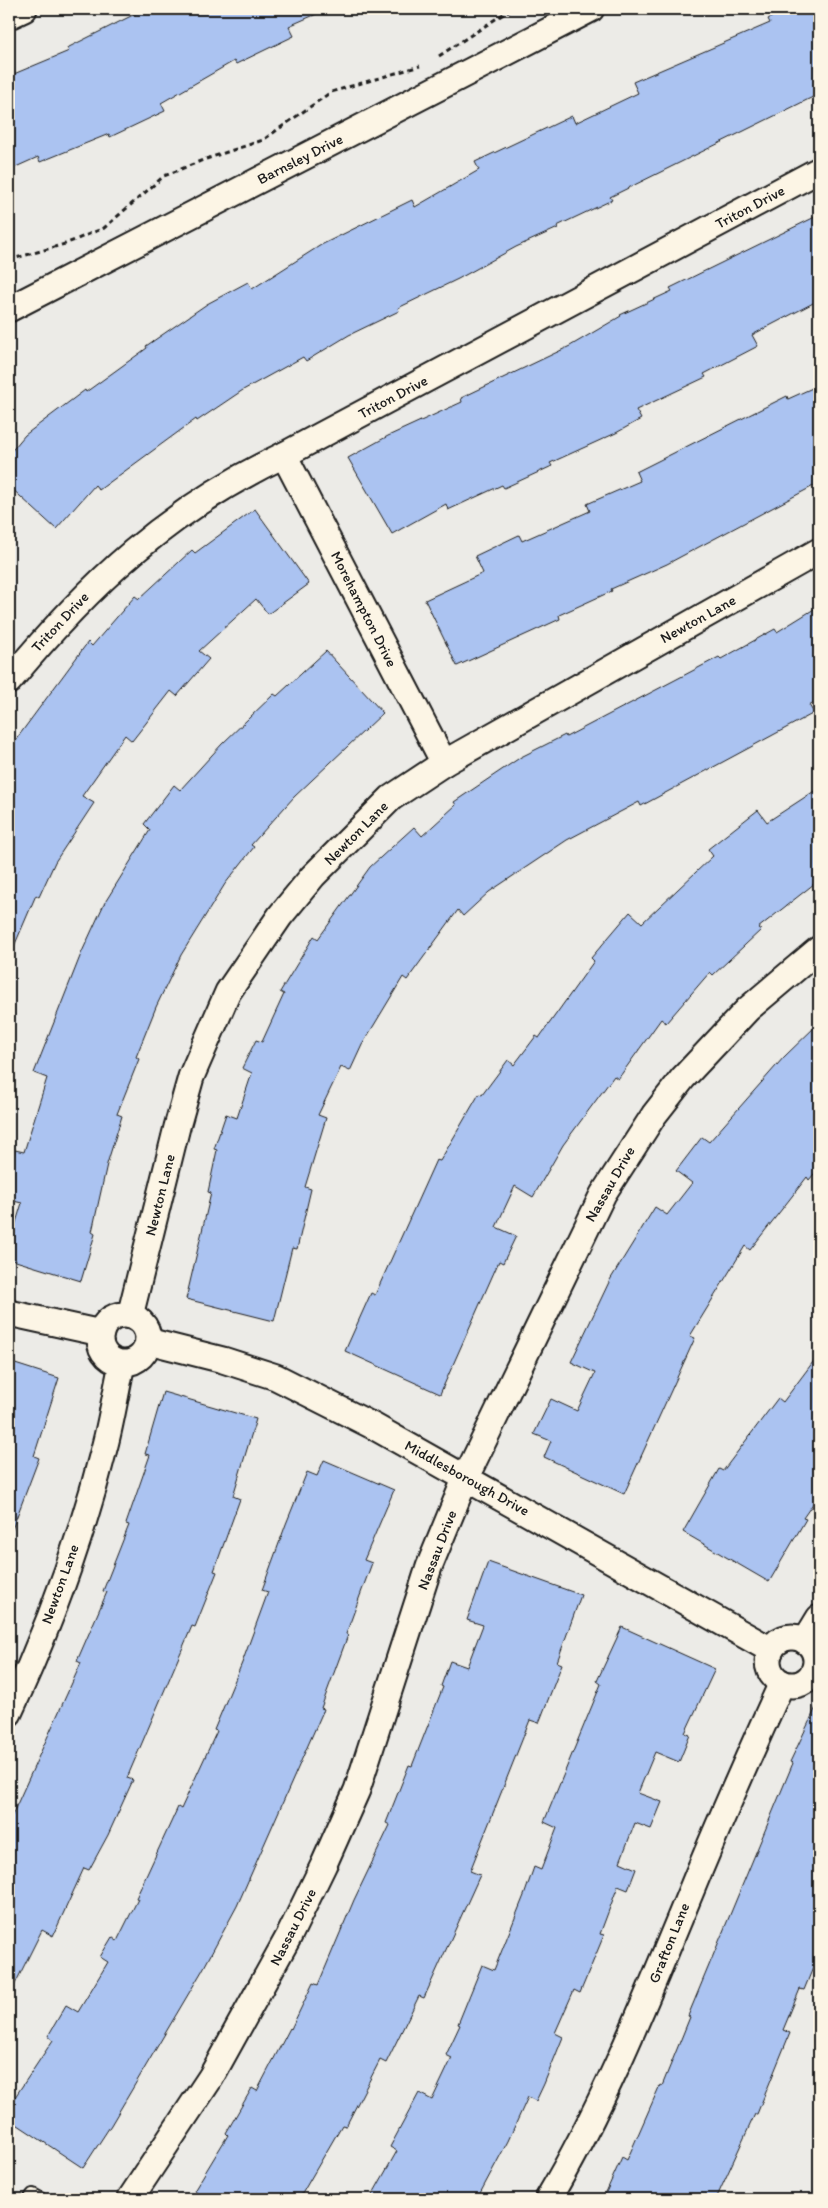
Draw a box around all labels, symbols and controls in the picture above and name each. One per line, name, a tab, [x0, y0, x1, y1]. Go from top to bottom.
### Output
street label: Barnsley Drive	[254, 130, 346, 188]
street label: Triton Drive	[712, 181, 788, 233]
street label: Triton Drive	[355, 371, 431, 423]
street label: Morehampton Drive	[327, 548, 401, 670]
street label: Triton Drive	[27, 588, 93, 656]
street label: Newton Lane	[657, 591, 739, 647]
street label: Newton Lane	[320, 797, 392, 869]
street label: Nassau Drive	[581, 1143, 639, 1225]
street label: Newton Lane	[141, 1152, 179, 1238]
street label: Middlesborough Drive	[402, 1436, 532, 1520]
street label: Nassau Drive	[414, 1507, 460, 1593]
street label: Newton Lane	[37, 1542, 83, 1626]
street label: Nassau Drive	[266, 1885, 320, 1969]
street label: Grafton Lane	[645, 1900, 693, 1986]

